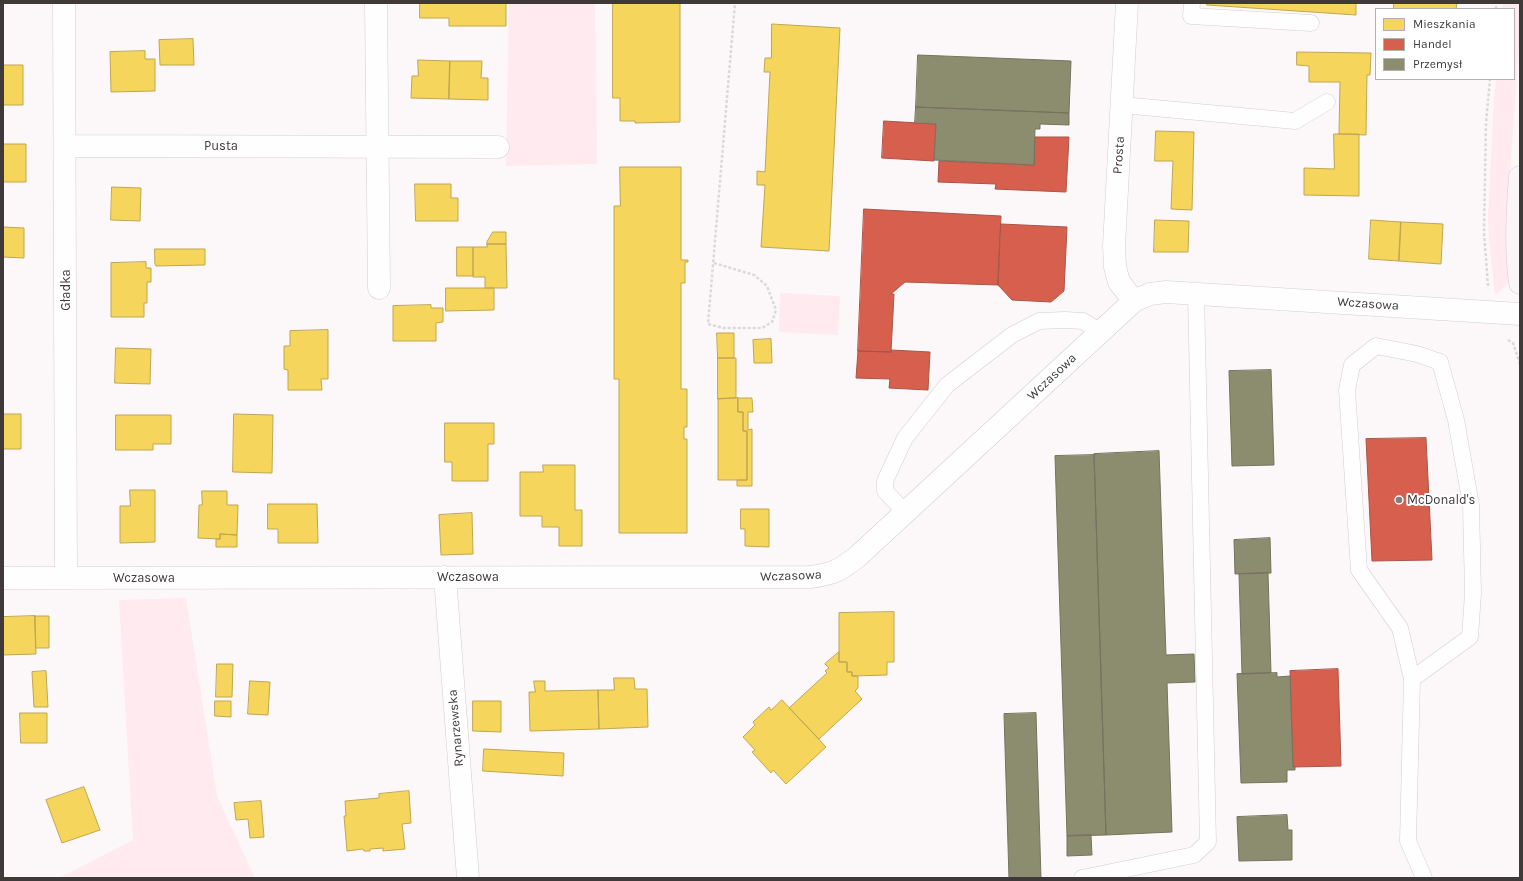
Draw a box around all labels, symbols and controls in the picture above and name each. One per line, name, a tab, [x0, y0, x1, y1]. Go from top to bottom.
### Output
legend	[1375, 8, 1515, 80]
text: Mieszkania	[1413, 17, 1476, 31]
text: Handel	[1413, 37, 1452, 51]
text: Przemysł	[1413, 57, 1462, 71]
street label: Prosta	[1110, 136, 1128, 174]
street label: Pusta	[204, 138, 238, 154]
street label: Gładka	[58, 269, 74, 311]
street label: Wczasowa	[1337, 294, 1399, 314]
street label: Wczasowa	[1024, 350, 1080, 404]
place label: McDonald's	[1407, 492, 1475, 508]
marker: McDonald's	[1394, 495, 1404, 505]
street label: Wczasowa	[760, 567, 822, 585]
street label: Wczasowa	[437, 569, 499, 585]
street label: Wczasowa	[113, 570, 175, 586]
street label: Rynarzewska	[445, 689, 467, 767]

